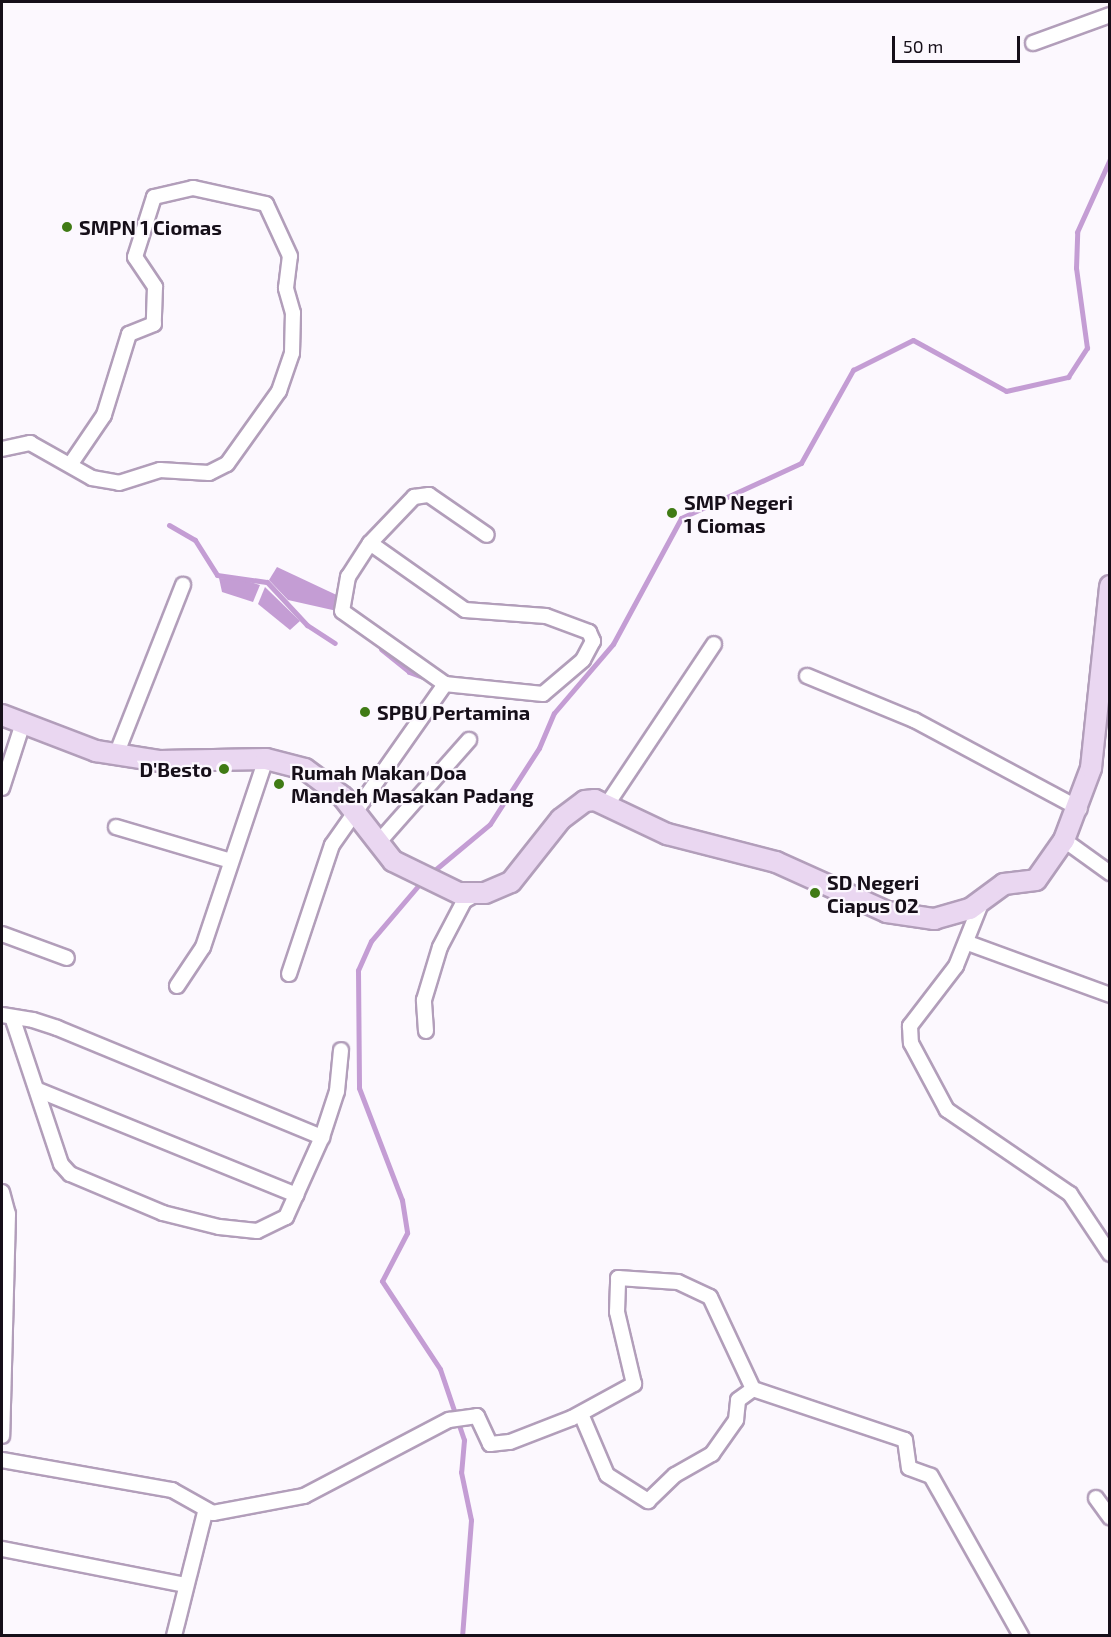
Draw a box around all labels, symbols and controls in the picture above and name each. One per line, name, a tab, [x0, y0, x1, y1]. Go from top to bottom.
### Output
scale bar	[895, 24, 1022, 62]
text: 50 m	[903, 35, 943, 57]
place label: SMPN 1 Ciomas	[79, 215, 222, 239]
marker: SMPN 1 Ciomas	[60, 220, 74, 234]
place label: SMP Negeri 1 Ciomas	[684, 490, 793, 537]
marker: SMP Negeri 1 Ciomas	[665, 506, 679, 520]
place label: SPBU Pertamina	[377, 700, 530, 724]
marker: SPBU Pertamina	[358, 705, 372, 719]
place label: D'Besto	[139, 757, 212, 781]
place label: Rumah Makan Doa Mandeh Masakan Padang	[291, 760, 534, 807]
marker: D'Besto	[217, 762, 231, 776]
marker: Rumah Makan Doa Mandeh Masakan Padang	[272, 777, 286, 791]
place label: SD Negeri Ciapus 02	[827, 870, 919, 917]
marker: SD Negeri Ciapus 02	[808, 886, 822, 900]

